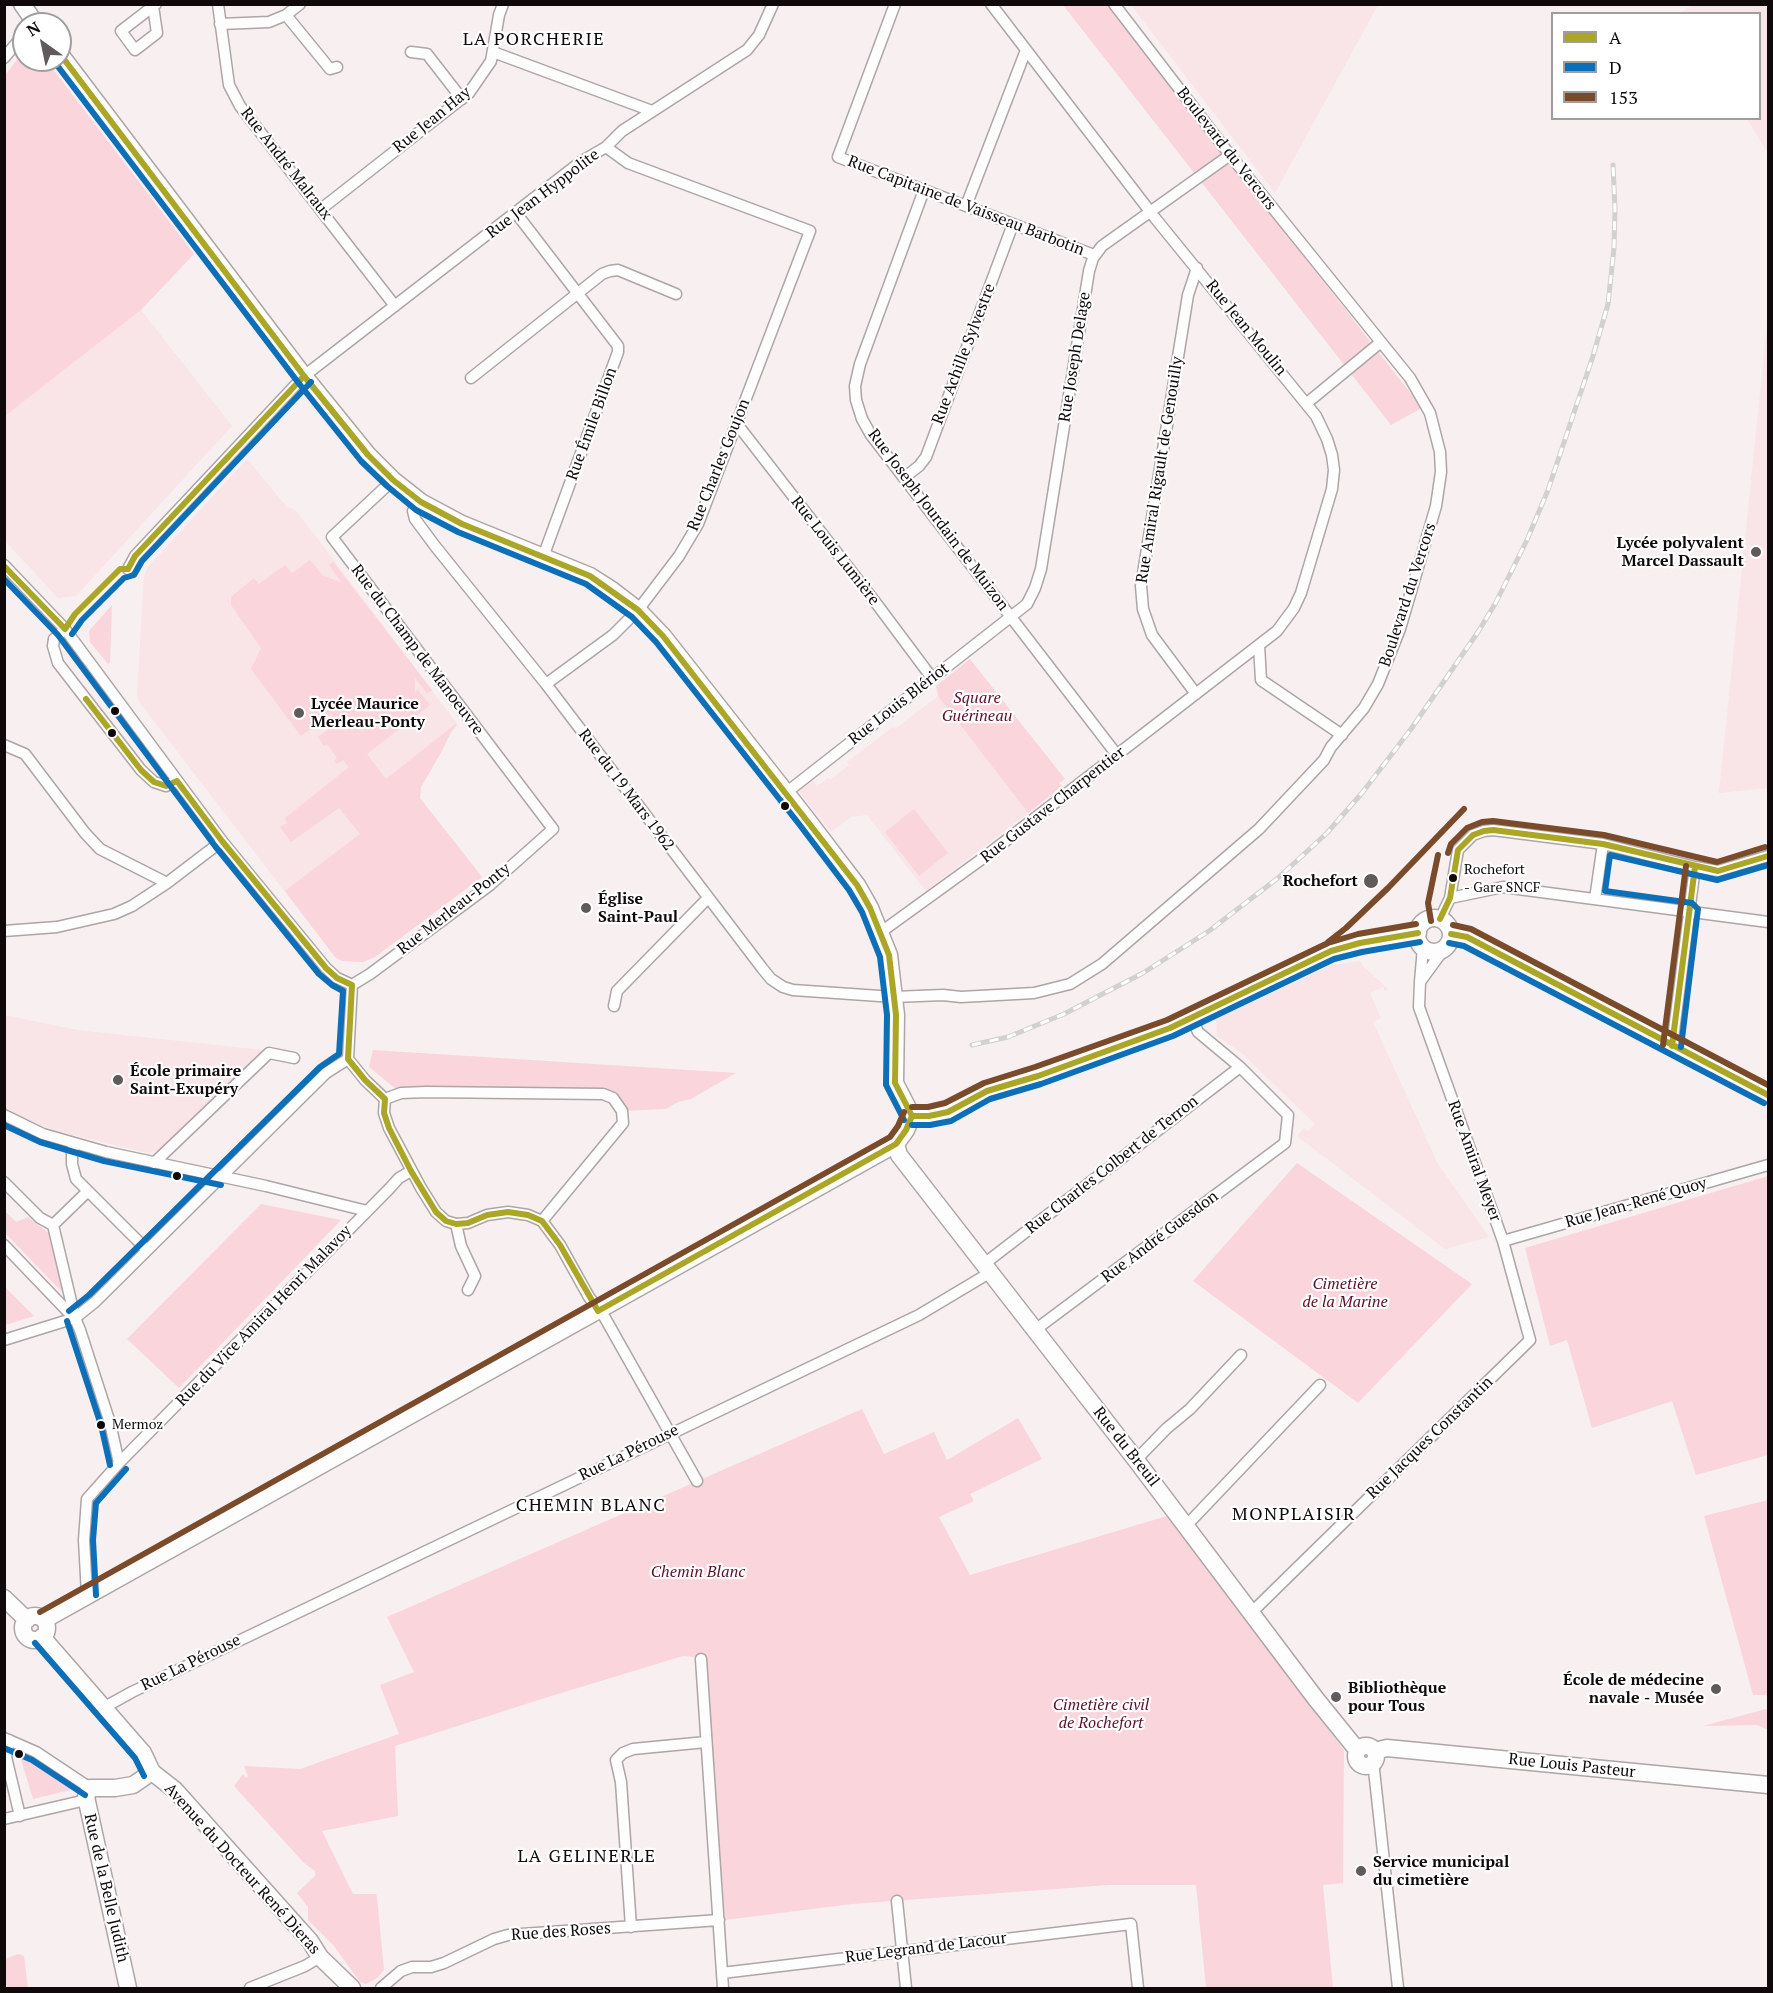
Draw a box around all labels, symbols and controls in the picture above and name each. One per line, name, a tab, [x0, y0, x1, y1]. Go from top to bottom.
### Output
north arrow	[12, 12, 72, 72]
legend	[1551, 12, 1761, 120]
text: N	[22, 16, 44, 41]
text: A	[1609, 25, 1621, 49]
district label: LA PORCHERIE	[463, 29, 605, 51]
text: D	[1609, 55, 1622, 79]
street label: Rue Jean Hay	[389, 83, 475, 157]
street label: Boulevard du Vercors	[1172, 84, 1280, 214]
text: 153	[1609, 85, 1638, 109]
street label: Rue André Malraux	[236, 104, 336, 224]
street label: Rue Jean Hyppolite	[483, 145, 603, 243]
street label: Rue Capitaine de Vaisseau Barbotin	[845, 152, 1087, 260]
street label: Rue Jean Moulin	[1202, 276, 1290, 380]
street label: Rue Achille Sylvestre	[928, 281, 1000, 427]
street label: Rue Joseph Delage	[1055, 290, 1095, 424]
street label: Rue Amiral Rigault de Genouilly	[1133, 355, 1187, 585]
street label: Rue Émile Billon	[563, 365, 621, 483]
street label: Rue Charles Goujon	[684, 396, 754, 534]
street label: Rue Joseph Jourdain de Muizon	[863, 425, 1013, 615]
street label: Rue Louis Lumière	[787, 493, 883, 609]
street label: Boulevard du Vercors	[1376, 521, 1440, 669]
place label: Lycée polyvalent Marcel Dassault	[1617, 533, 1744, 571]
marker: Lycée polyvalent Marcel Dassault	[1749, 545, 1763, 559]
street label: Rue du Champ de Manoeuvre	[347, 561, 487, 739]
street label: Rue Louis Blériot	[845, 659, 953, 749]
park label: Square Guérineau	[942, 688, 1012, 726]
place label: Lycée Maurice Merleau-Ponty	[311, 694, 425, 732]
unlabelled marker	[109, 705, 121, 717]
marker: Lycée Maurice Merleau-Ponty	[292, 706, 306, 720]
street label: Rue du 19 Mars 1962	[574, 725, 678, 855]
unlabelled marker	[106, 727, 118, 739]
street label: Rue Gustave Charpentier	[977, 743, 1129, 867]
unlabelled marker	[779, 800, 791, 812]
street label: Rue Merleau-Ponty	[394, 859, 514, 959]
place label: Rochefort - Gare SNCF	[1464, 862, 1540, 894]
place label: Rochefort	[1283, 871, 1358, 891]
marker: Rochefort	[1362, 872, 1380, 890]
marker: Rochefort - Gare SNCF	[1447, 872, 1459, 884]
place label: Église Saint-Paul	[598, 889, 678, 927]
marker: Église Saint-Paul	[579, 901, 593, 915]
place label: École primaire Saint-Exupéry	[130, 1061, 241, 1099]
marker: École primaire Saint-Exupéry	[111, 1073, 125, 1087]
street label: Rue Charles Colbert de Terron	[1022, 1092, 1202, 1238]
street label: Rue Amiral Meyer	[1443, 1098, 1505, 1224]
unlabelled marker	[171, 1170, 183, 1182]
street label: Rue Jean-René Quoy	[1563, 1174, 1709, 1232]
street label: Rue André Guesdon	[1098, 1187, 1222, 1287]
street label: Rue du Vice Amiral Henri Malavoy	[172, 1222, 356, 1410]
park label: Cimetière de la Marine	[1302, 1274, 1388, 1312]
street label: Rue Jacques Constantin	[1363, 1373, 1497, 1503]
street label: Rue du Breuil	[1089, 1403, 1163, 1491]
place label: Mermoz	[112, 1417, 163, 1433]
marker: Mermoz	[95, 1419, 107, 1431]
street label: Rue La Pérouse	[576, 1421, 682, 1485]
district label: CHEMIN BLANC	[516, 1495, 666, 1517]
district label: MONPLAISIR	[1232, 1504, 1356, 1526]
park label: Chemin Blanc	[651, 1562, 745, 1582]
street label: Rue La Pérouse	[138, 1631, 244, 1695]
place label: École de médecine navale - Musée	[1563, 1670, 1704, 1708]
place label: Bibliothèque pour Tous	[1348, 1678, 1446, 1716]
marker: École de médecine navale - Musée	[1709, 1682, 1723, 1696]
marker: Bibliothèque pour Tous	[1329, 1690, 1343, 1704]
park label: Cimetière civil de Rochefort	[1053, 1695, 1149, 1733]
unlabelled marker	[13, 1748, 25, 1760]
street label: Rue Louis Pasteur	[1508, 1750, 1636, 1782]
street label: Avenue du Docteur René Dieras	[160, 1779, 324, 1959]
street label: Rue de la Belle Judith	[80, 1812, 132, 1964]
district label: LA GELINERLE	[517, 1846, 657, 1868]
place label: Service municipal du cimetière	[1373, 1852, 1509, 1890]
marker: Service municipal du cimetière	[1354, 1864, 1368, 1878]
street label: Rue des Roses	[511, 1919, 611, 1945]
street label: Rue Legrand de Lacour	[844, 1929, 1008, 1967]

